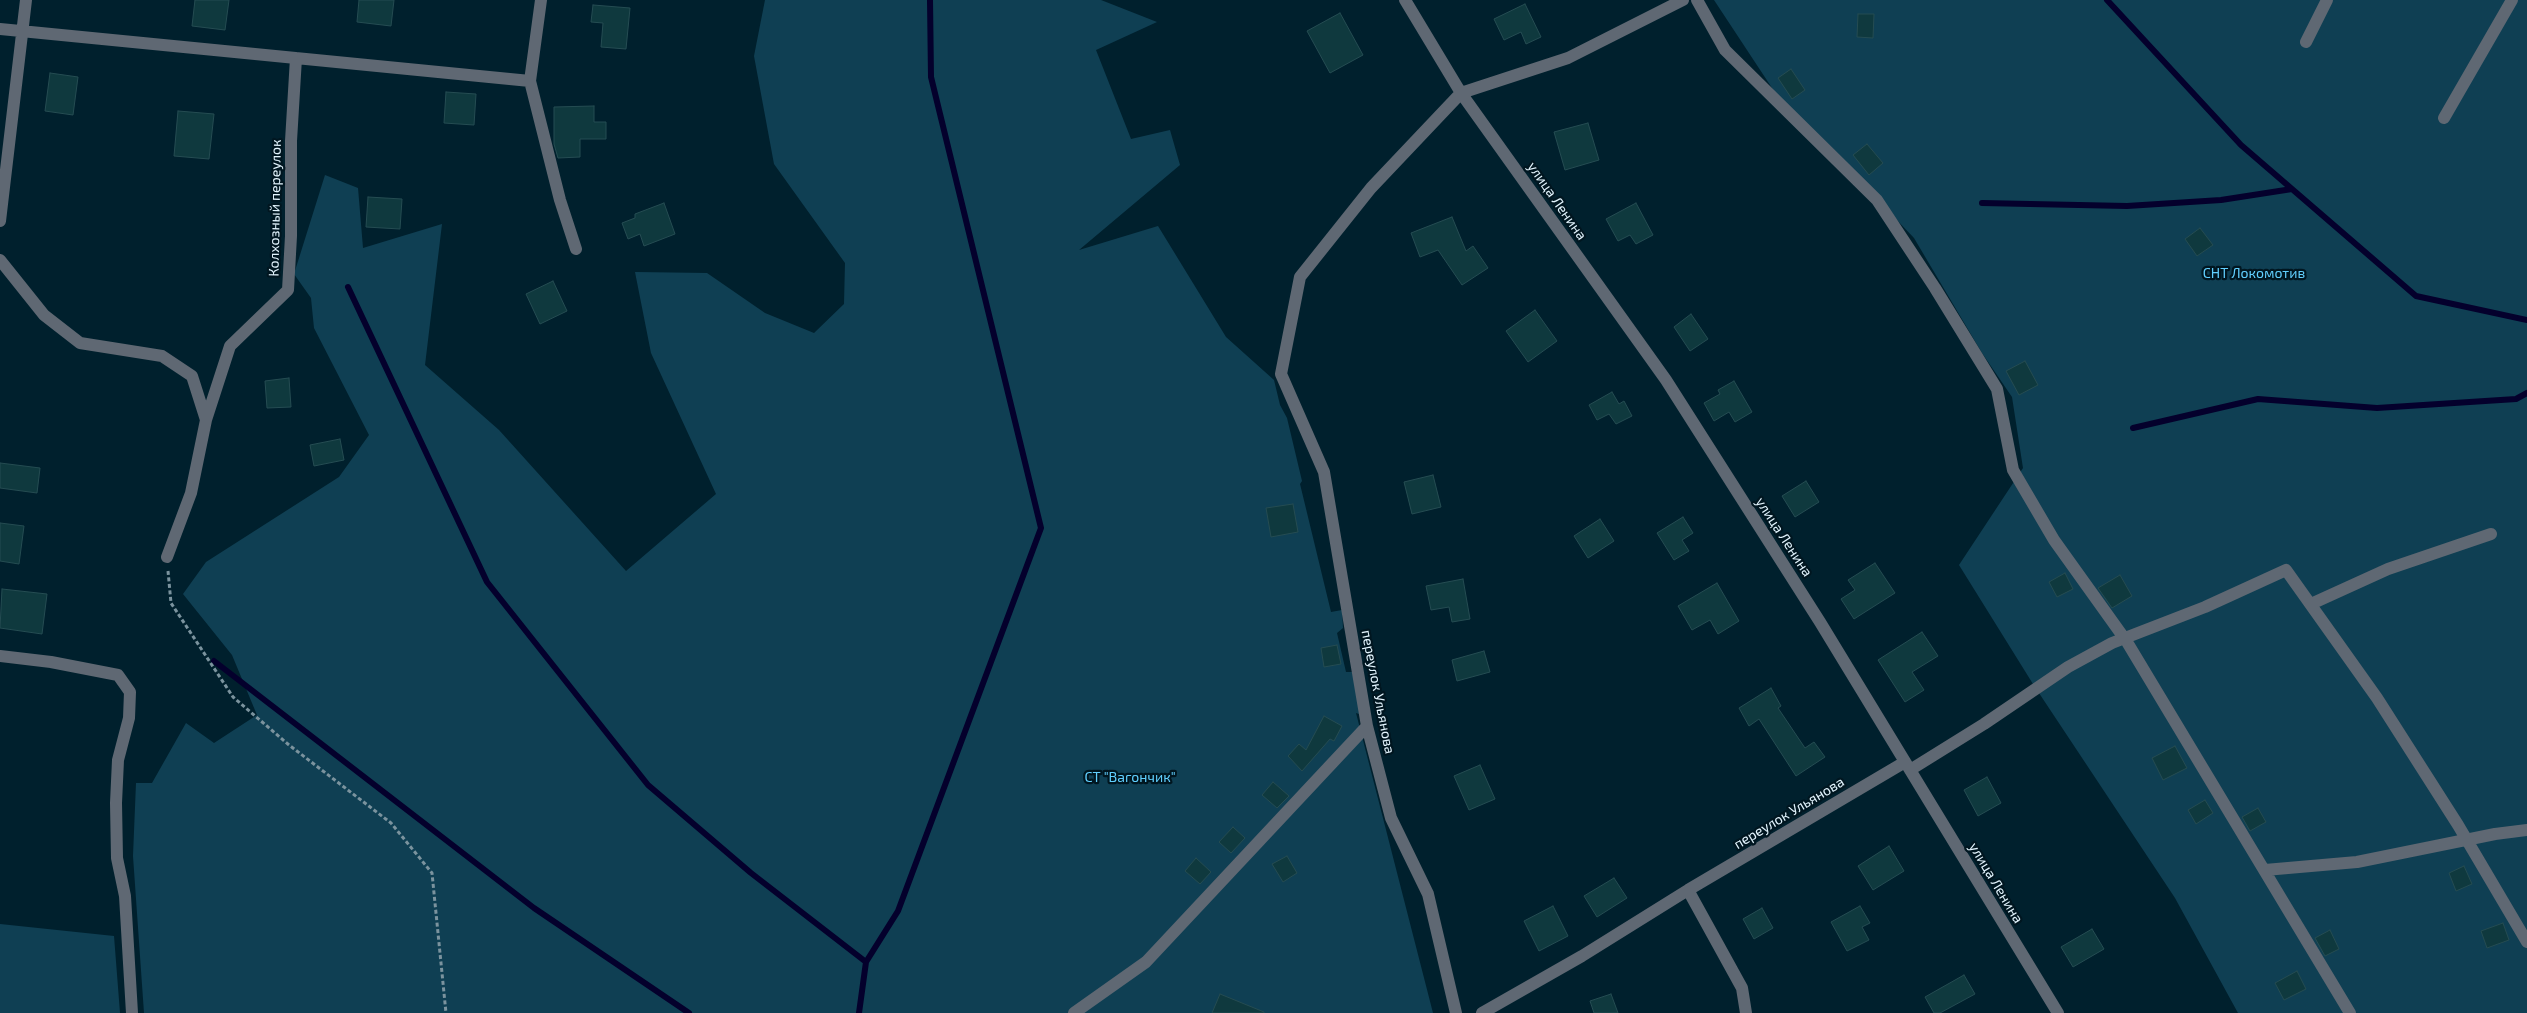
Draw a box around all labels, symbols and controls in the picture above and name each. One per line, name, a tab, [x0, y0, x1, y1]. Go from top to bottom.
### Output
street label: Колхозный переулок	[265, 139, 285, 277]
street label: улица Ленина	[1524, 159, 1590, 243]
park label: СНТ Локомотив	[2203, 265, 2305, 281]
street label: улица Ленина	[1752, 494, 1816, 580]
street label: переулок Ульянова	[1358, 629, 1398, 755]
park label: СТ "Вагончик"	[1084, 769, 1176, 785]
street label: переулок Ульянова	[1731, 773, 1847, 853]
street label: улица Ленина	[1965, 840, 2027, 926]

